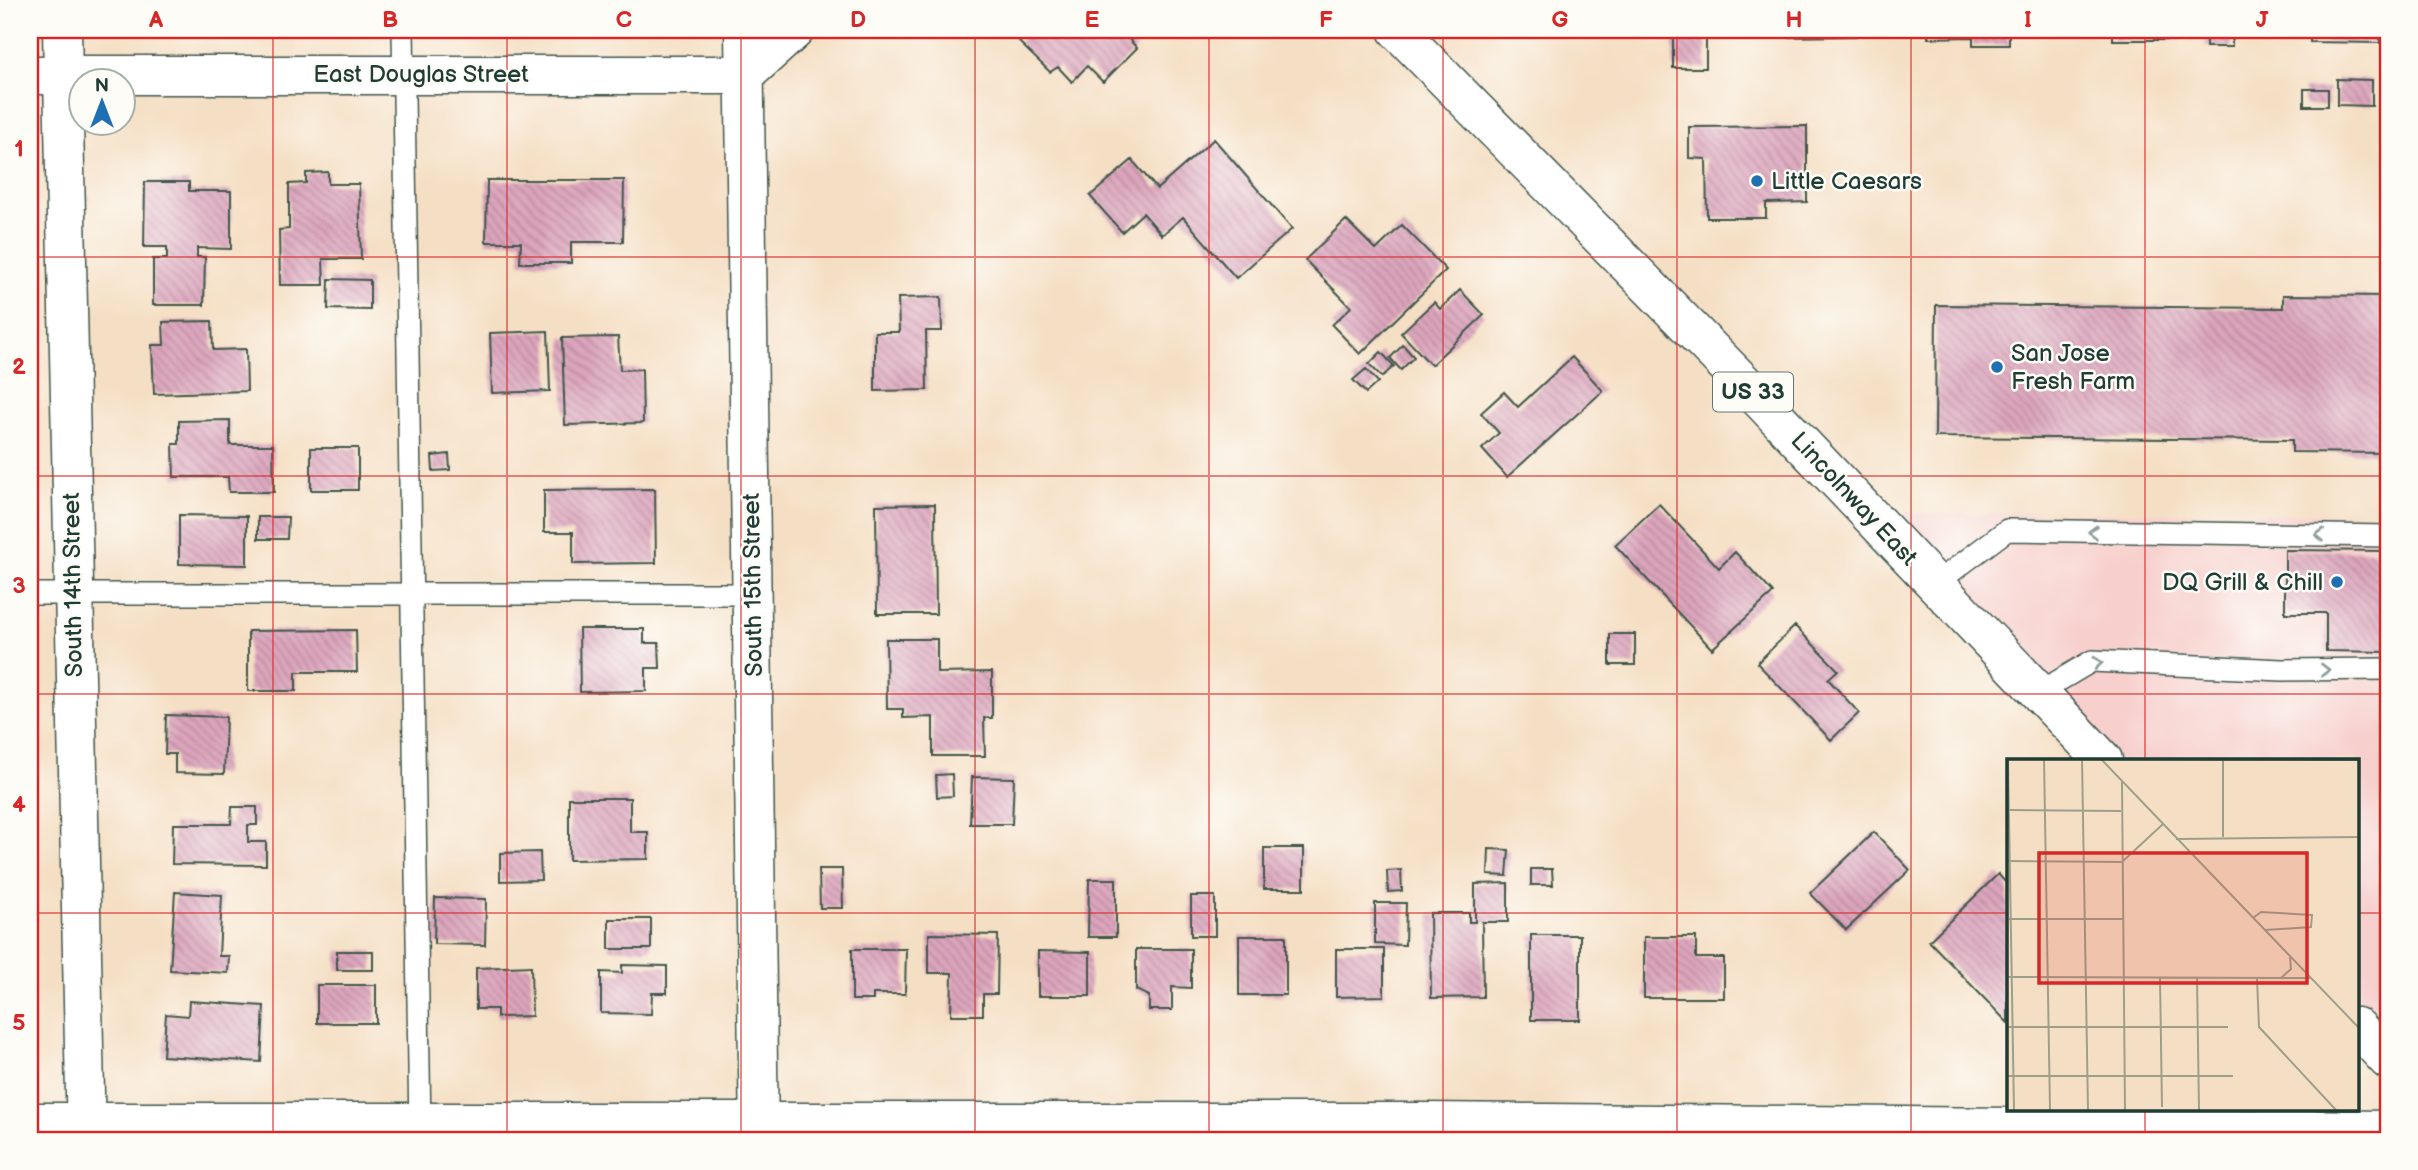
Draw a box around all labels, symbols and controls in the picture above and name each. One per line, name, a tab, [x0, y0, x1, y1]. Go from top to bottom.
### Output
text: A	[148, 6, 164, 34]
text: B	[382, 6, 398, 34]
text: C	[616, 6, 632, 34]
text: D	[850, 6, 866, 34]
text: E	[1085, 6, 1100, 34]
text: F	[1319, 6, 1333, 34]
text: G	[1552, 6, 1569, 34]
text: H	[1785, 6, 1803, 34]
text: I	[2024, 6, 2032, 34]
text: J	[2256, 6, 2269, 34]
street label: East Douglas Street	[313, 60, 529, 89]
north arrow	[66, 66, 136, 136]
text: N	[95, 75, 109, 98]
text: 1	[14, 135, 24, 163]
place label: Little Caesars	[1771, 167, 1922, 196]
marker: Little Caesars	[1749, 173, 1765, 189]
place label: San Jose Fresh Farm	[2011, 339, 2135, 396]
text: 2	[12, 353, 26, 381]
marker: San Jose Fresh Farm	[1989, 359, 2005, 375]
road number: US 33	[1713, 372, 1793, 412]
street label: Lincolnway East	[1785, 426, 1924, 572]
street label: South 14th Street	[57, 492, 89, 678]
street label: South 15th Street	[737, 492, 769, 677]
one-way arrow	[2087, 524, 2097, 540]
one-way arrow	[2314, 528, 2325, 543]
place label: DQ Grill & Chill	[2162, 568, 2323, 597]
text: 3	[12, 572, 26, 600]
marker: DQ Grill & Chill	[2329, 574, 2345, 590]
one-way arrow	[2093, 656, 2104, 671]
one-way arrow	[2320, 662, 2331, 678]
inset map	[2007, 759, 2358, 1110]
text: 4	[12, 791, 26, 819]
text: 5	[12, 1009, 26, 1037]

